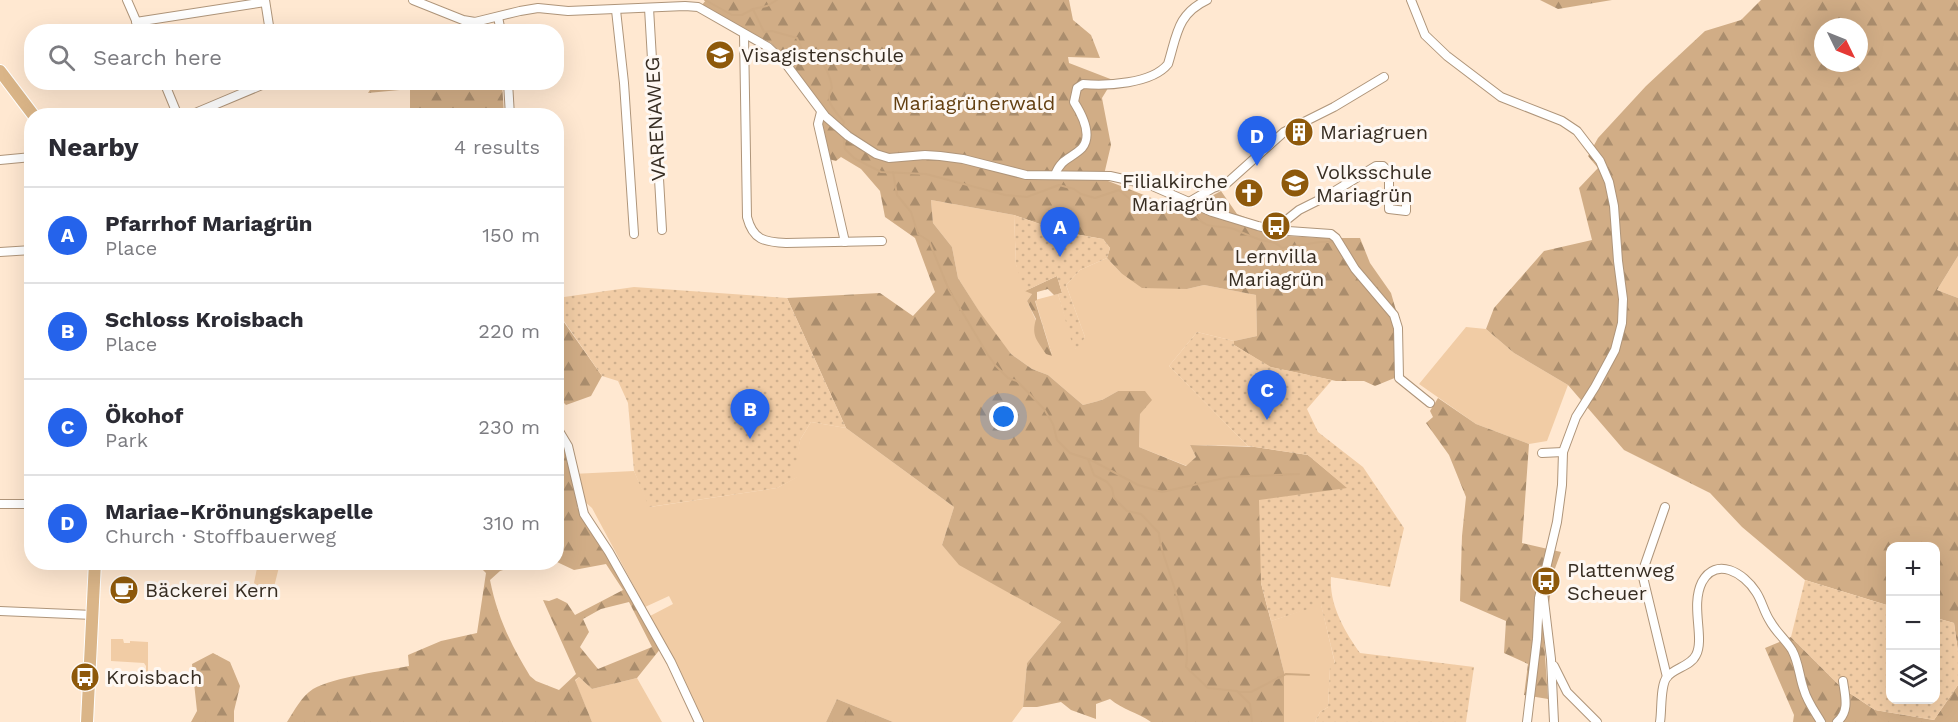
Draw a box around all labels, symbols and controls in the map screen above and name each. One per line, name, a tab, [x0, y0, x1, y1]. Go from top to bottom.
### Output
north arrow	[1814, 18, 1868, 72]
search box	[24, 24, 564, 90]
school or university icon: Visagistenschule	[704, 39, 736, 71]
icon: search	[45, 41, 78, 74]
place label: Visagistenschule	[741, 43, 904, 67]
text: Search here	[93, 45, 222, 70]
street label: VARENAWEG	[640, 56, 670, 182]
park label: Mariagrünerwald	[893, 91, 1055, 115]
pin: D	[1238, 116, 1276, 166]
building icon: Mariagruen	[1283, 116, 1315, 148]
place label: Mariagruen	[1320, 120, 1428, 144]
text: Nearby	[48, 132, 139, 162]
text: 4 results	[454, 135, 540, 159]
place label: Volksschule Mariagrün	[1316, 160, 1432, 207]
school or university icon: Volksschule Mariagrün	[1279, 167, 1311, 199]
place label: Filialkirche Mariagrün	[1122, 169, 1228, 216]
church icon: Filialkirche Mariagrün	[1233, 177, 1265, 209]
pin: A	[1040, 208, 1080, 257]
bus stop icon: Lernvilla Mariagrün	[1260, 210, 1292, 242]
text: Pfarrhof Mariagrün	[105, 211, 313, 236]
text: A	[61, 223, 74, 247]
text: 150 m	[482, 223, 540, 247]
text: Place	[105, 236, 157, 260]
place label: Lernvilla Mariagrün	[1228, 244, 1324, 291]
text: Schloss Kroisbach	[105, 307, 304, 332]
text: B	[61, 319, 74, 343]
text: 220 m	[478, 319, 540, 343]
text: Place	[105, 332, 157, 356]
pin: C	[1248, 370, 1286, 420]
pin: B	[730, 390, 770, 439]
your location	[989, 402, 1018, 431]
text: Ökohof	[105, 403, 183, 428]
text: C	[61, 415, 74, 439]
text: 230 m	[478, 415, 540, 439]
text: Park	[105, 428, 148, 452]
text: Mariae-Krönungskapelle	[105, 499, 373, 524]
text: D	[60, 511, 75, 535]
text: 310 m	[482, 511, 540, 535]
text: Church · Stoffbauerweg	[105, 524, 336, 548]
map controls	[1886, 542, 1940, 704]
button: +	[1886, 542, 1940, 596]
place label: Plattenweg Scheuer	[1567, 558, 1674, 605]
bus stop icon: Plattenweg Scheuer	[1530, 565, 1562, 597]
cafe icon: Bäckerei Kern	[108, 574, 140, 606]
place label: Bäckerei Kern	[145, 578, 279, 602]
button: −	[1886, 596, 1940, 650]
button: layers	[1886, 650, 1940, 704]
bus stop icon: Kroisbach	[69, 661, 101, 693]
place label: Kroisbach	[106, 665, 202, 689]

